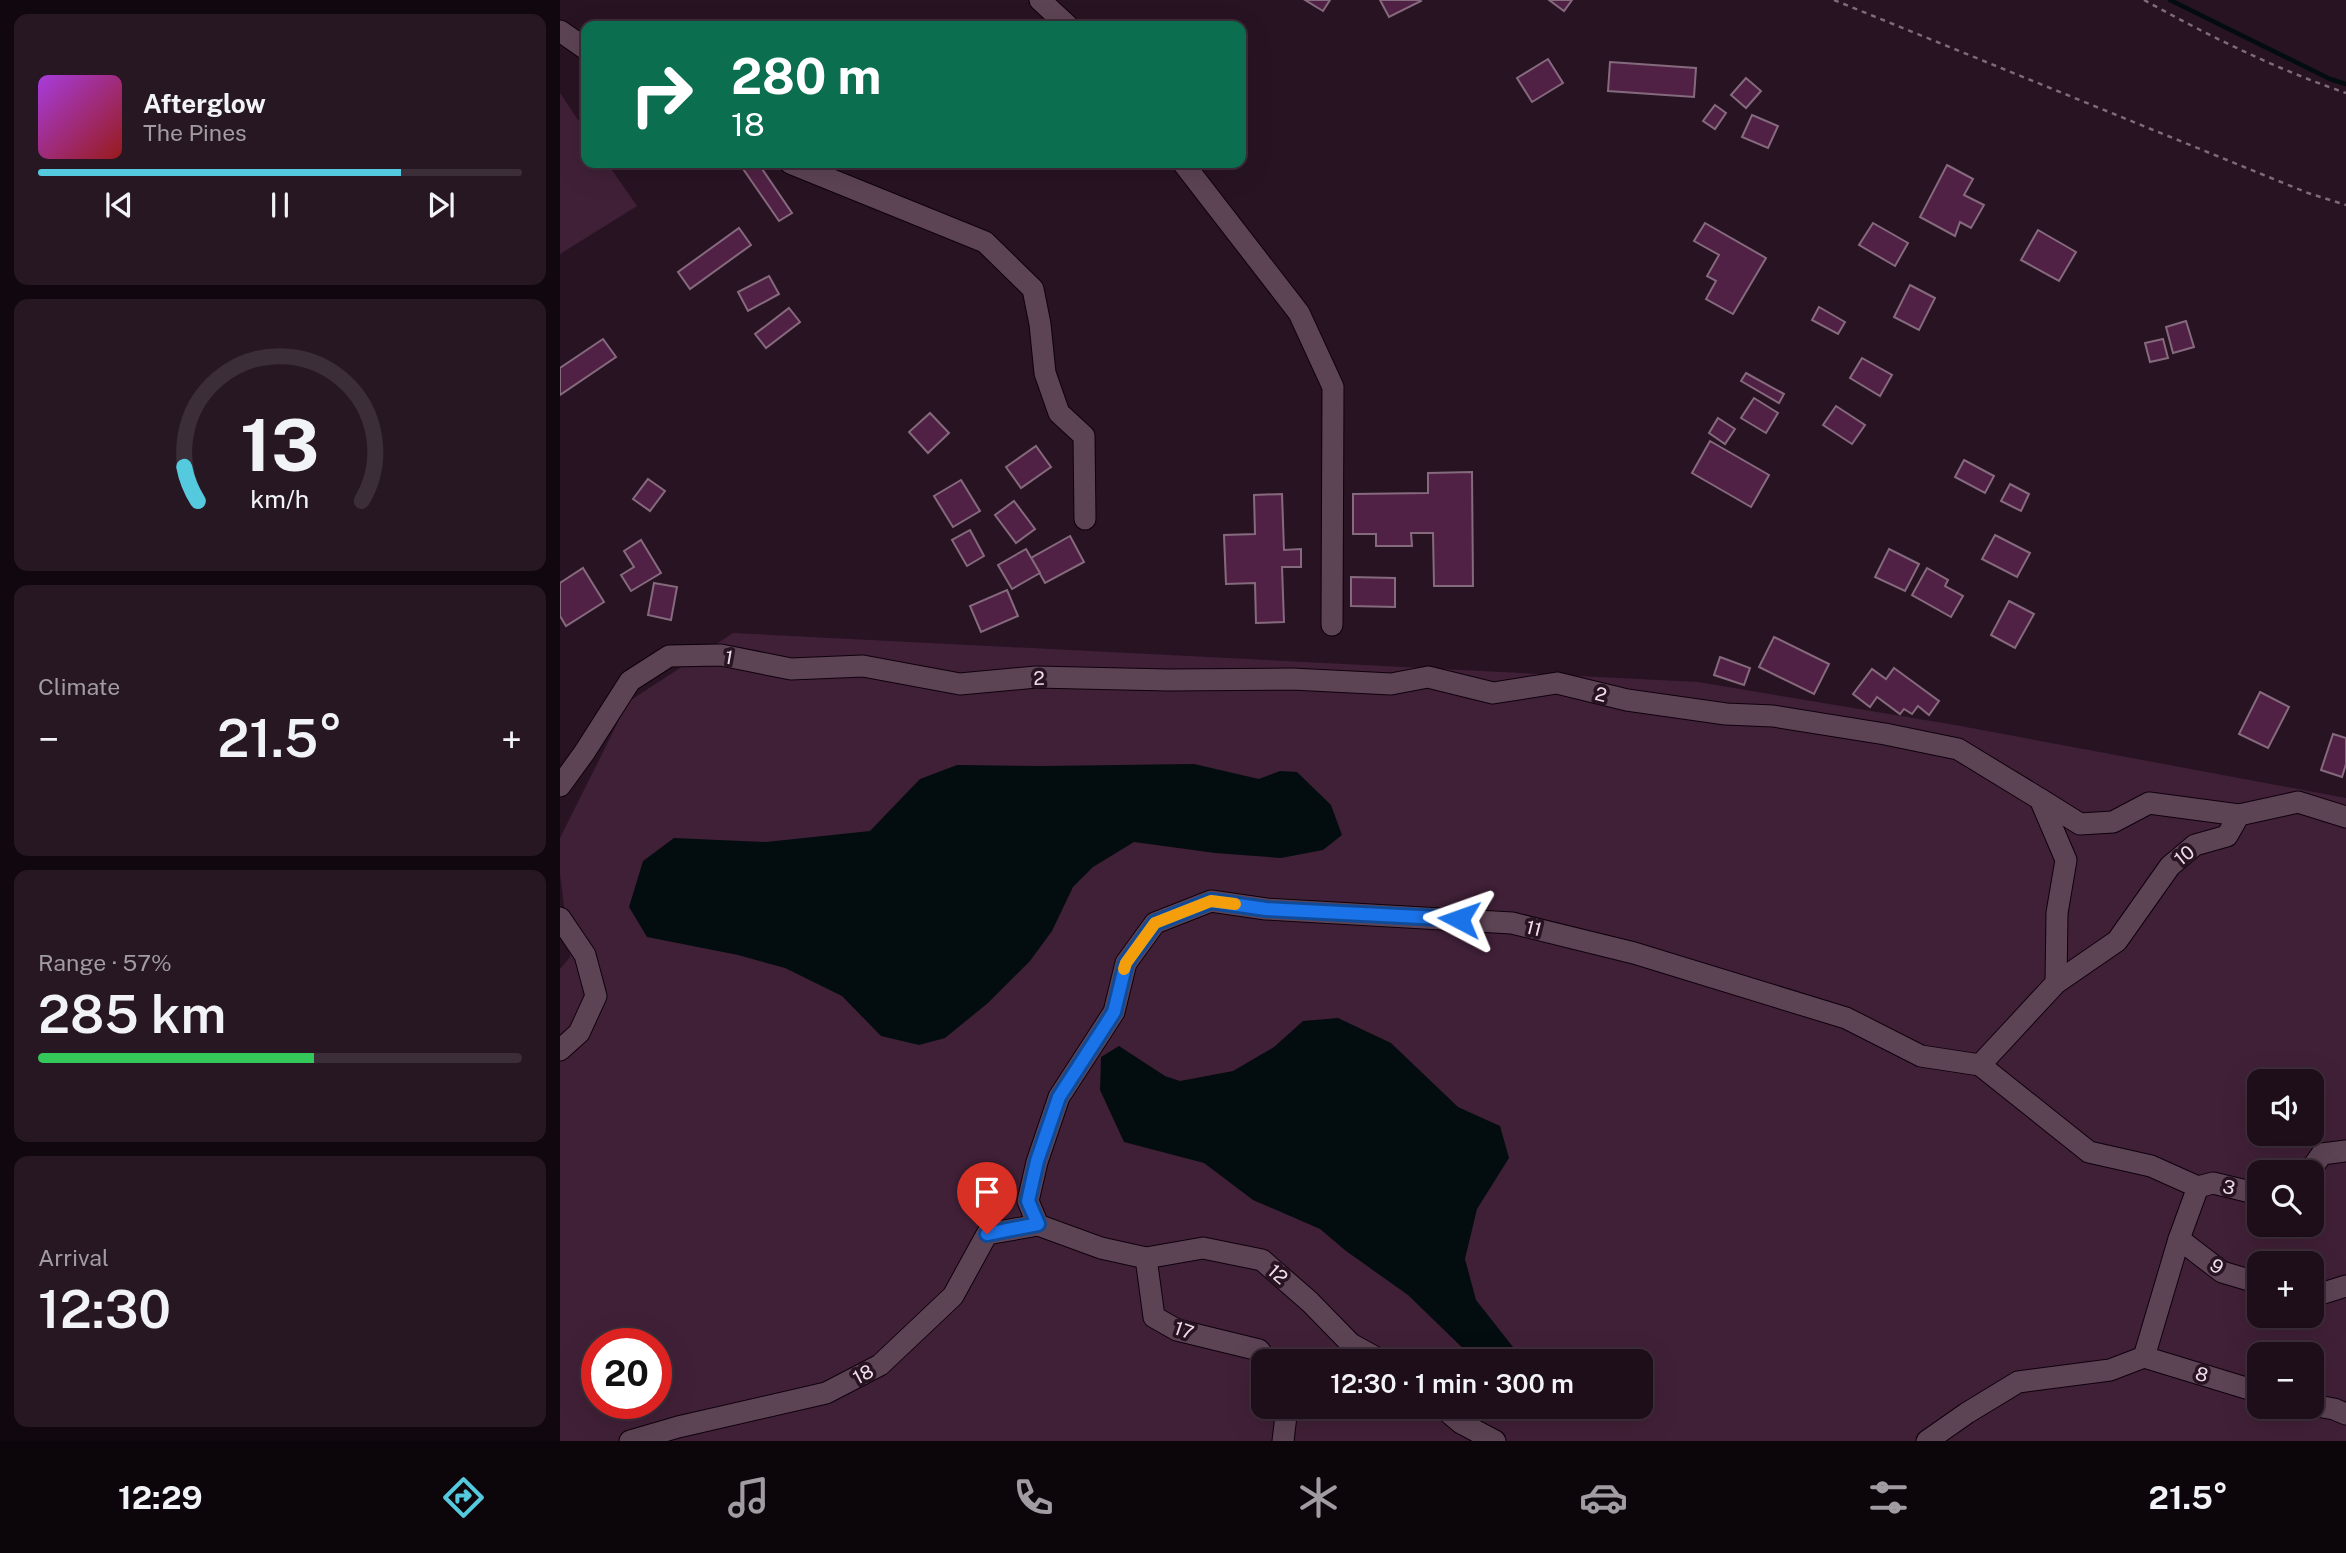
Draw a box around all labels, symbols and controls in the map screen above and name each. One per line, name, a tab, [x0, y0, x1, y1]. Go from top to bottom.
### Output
text: 280 m	[731, 47, 881, 105]
icon: right	[616, 49, 707, 140]
text: Afterglow	[143, 88, 266, 119]
text: 18	[731, 106, 765, 143]
text: The Pines	[143, 119, 247, 146]
icon: previous	[100, 186, 138, 224]
icon: pause	[261, 186, 299, 224]
icon: next	[422, 186, 460, 224]
text: 13	[240, 403, 320, 488]
text: km/h	[251, 484, 309, 514]
street label: 1	[723, 645, 735, 669]
street label: 2	[1033, 667, 1045, 689]
text: Climate	[38, 673, 120, 700]
street label: 2	[1593, 682, 1609, 706]
text: 21.5°	[217, 708, 343, 769]
text: −	[38, 717, 59, 762]
text: +	[501, 717, 522, 762]
street label: 10	[2170, 840, 2198, 870]
position arrow	[1422, 882, 1496, 956]
street label: 11	[1524, 915, 1544, 941]
text: Range · 57%	[38, 949, 172, 976]
text: 285 km	[38, 984, 226, 1045]
map controls	[2247, 1069, 2324, 1419]
button: sound	[2247, 1069, 2324, 1146]
button: search	[2247, 1160, 2324, 1237]
pin	[957, 1162, 1017, 1234]
icon: arrive	[968, 1173, 1006, 1211]
street label: 3	[2221, 1175, 2237, 1199]
text: Arrival	[38, 1244, 109, 1271]
button: +	[2247, 1251, 2324, 1328]
street label: 9	[2206, 1254, 2228, 1278]
street label: 12	[1264, 1259, 1292, 1289]
text: 12:30	[38, 1279, 171, 1340]
street label: 17	[1171, 1316, 1197, 1344]
speed limit sign: 20	[581, 1328, 672, 1419]
button: −	[2247, 1342, 2324, 1419]
street label: 18	[849, 1360, 877, 1388]
street label: 8	[2193, 1362, 2211, 1386]
text: 12:30 · 1 min · 300 m	[1330, 1368, 1574, 1399]
icon: directions	[439, 1473, 488, 1522]
icon: music	[724, 1473, 773, 1522]
icon: phone	[1009, 1473, 1058, 1522]
icon: climate	[1294, 1473, 1343, 1522]
icon: car	[1579, 1473, 1628, 1522]
icon: filters	[1864, 1473, 1913, 1522]
text: 12:29	[118, 1479, 203, 1516]
text: 21.5°	[2149, 1479, 2228, 1516]

